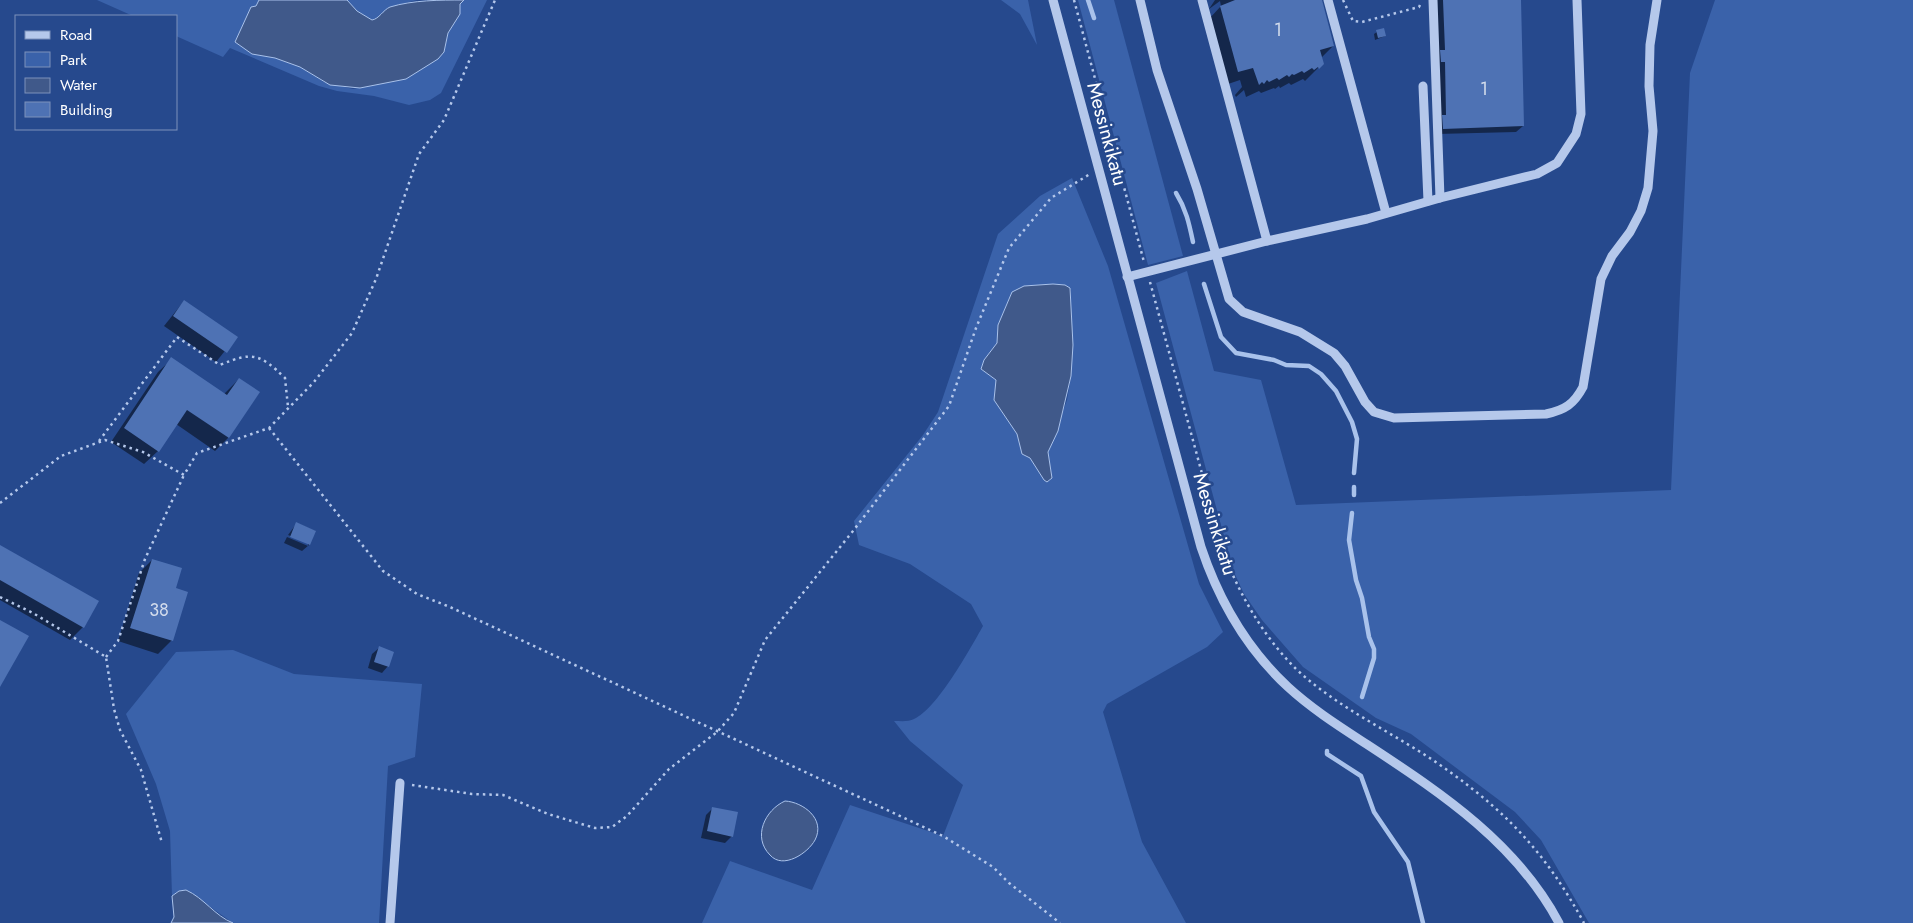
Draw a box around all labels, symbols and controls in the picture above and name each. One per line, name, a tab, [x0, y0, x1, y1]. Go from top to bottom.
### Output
legend	[15, 15, 178, 130]
house number: 1	[1274, 17, 1282, 43]
text: Road	[60, 24, 92, 46]
text: Park	[60, 49, 87, 71]
text: Water	[60, 74, 98, 96]
house number: 1	[1480, 76, 1488, 102]
street label: Messinkikatu	[1079, 79, 1135, 189]
text: Building	[60, 99, 112, 121]
street label: Messinkikatu	[1186, 469, 1244, 579]
house number: 38	[149, 597, 169, 623]

